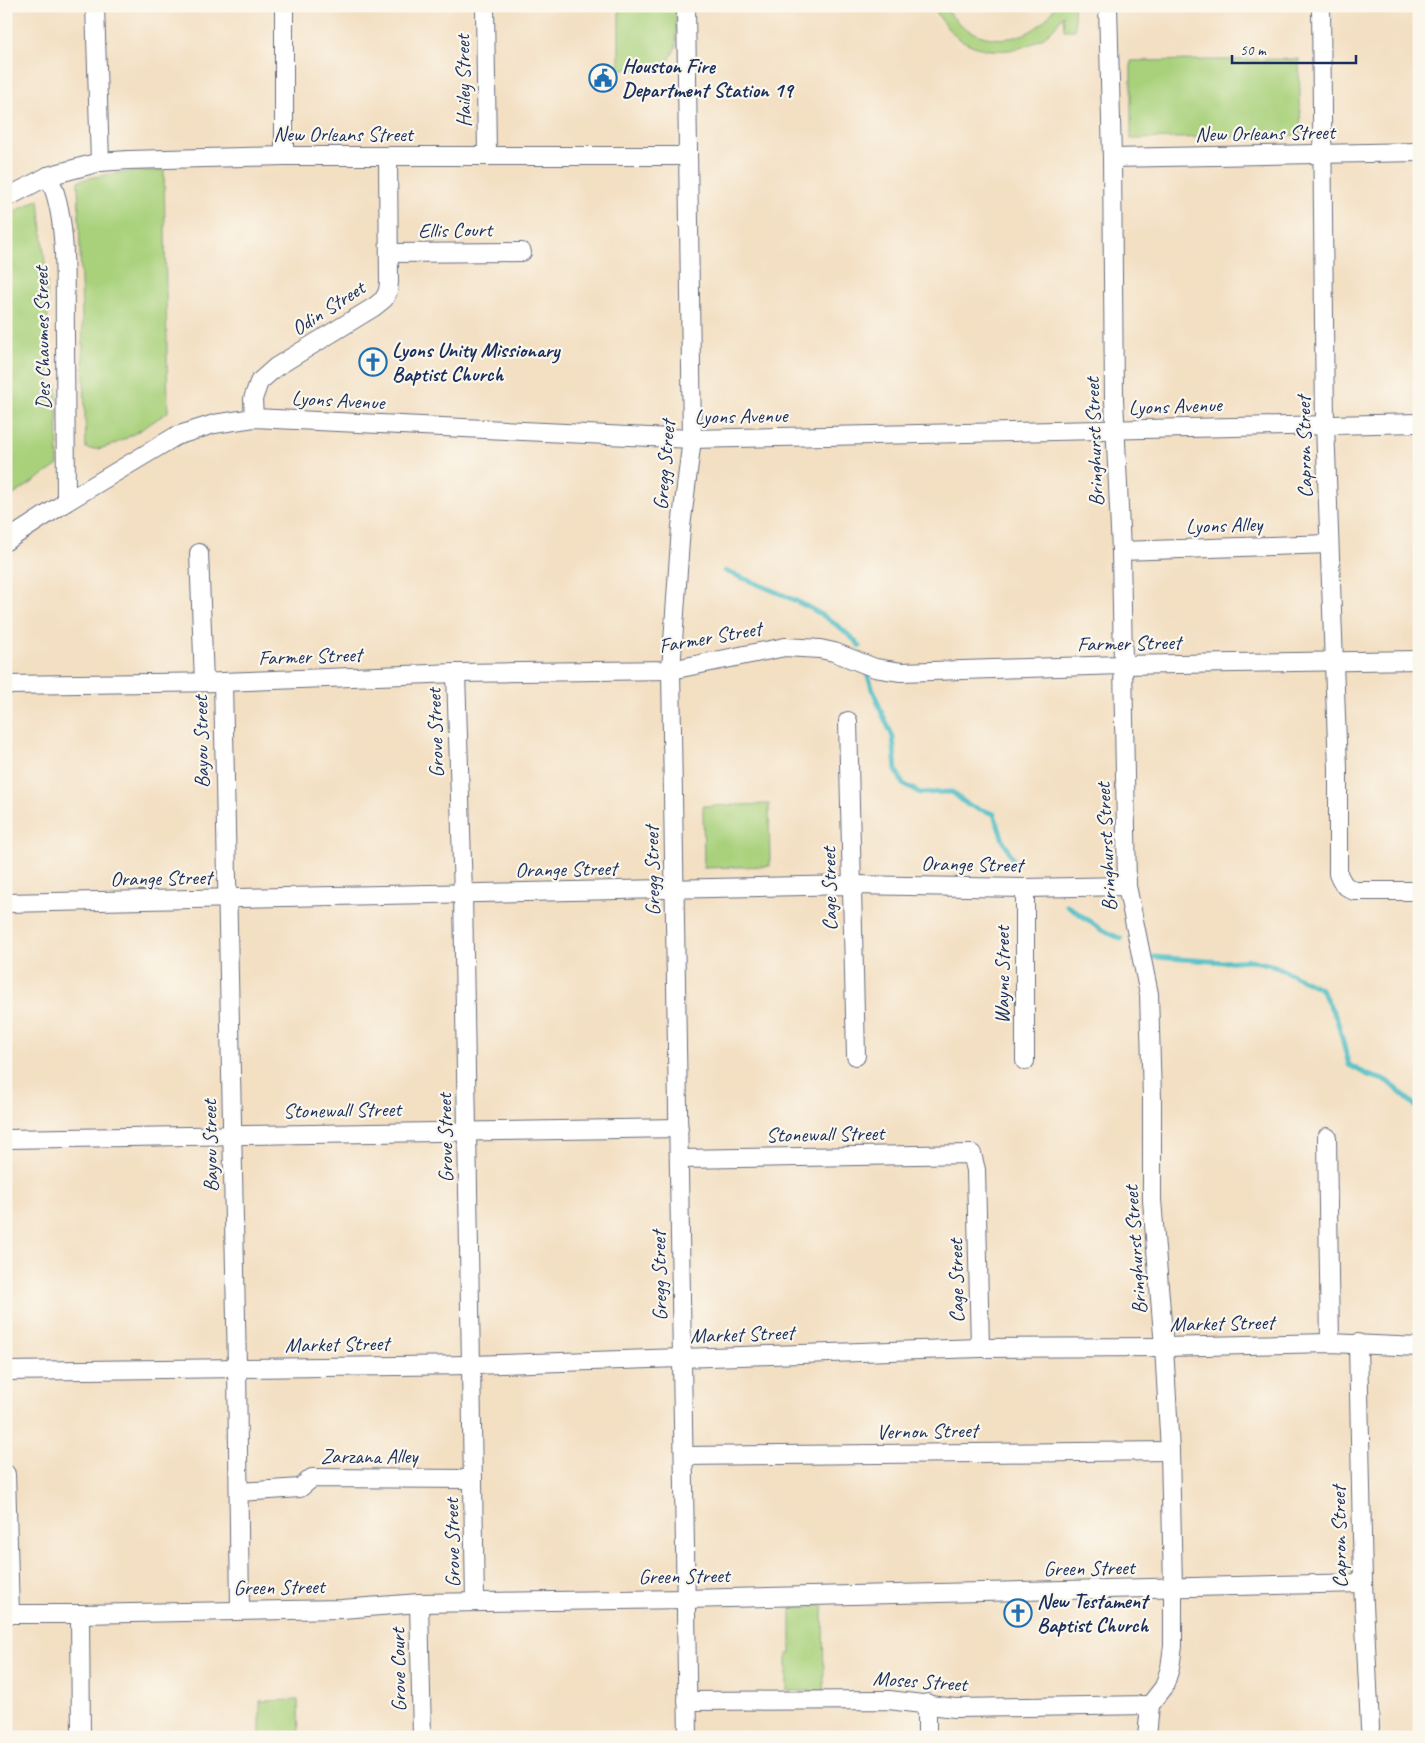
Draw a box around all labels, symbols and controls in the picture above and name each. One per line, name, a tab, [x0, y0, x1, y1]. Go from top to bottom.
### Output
street label: Hailey Street	[449, 32, 477, 128]
scale bar	[1232, 32, 1356, 64]
text: 50 m	[1240, 41, 1267, 60]
place label: Houston Fire Department Station 19	[622, 53, 795, 103]
public building icon: Houston Fire Department Station 19	[588, 63, 618, 93]
street label: New Orleans Street	[1195, 119, 1337, 147]
street label: New Orleans Street	[273, 121, 415, 147]
street label: Ellis Court	[418, 216, 494, 244]
street label: Des Chaumes Street	[28, 264, 56, 410]
street label: Odin Street	[286, 274, 371, 341]
place label: Lyons Unity Missionary Baptist Church	[392, 337, 561, 387]
church icon: Lyons Unity Missionary Baptist Church	[358, 347, 388, 377]
street label: Bringhurst Street	[1079, 375, 1109, 507]
street label: Lyons Avenue	[291, 385, 387, 416]
street label: Lyons Avenue	[1128, 391, 1224, 421]
street label: Capron Street	[1290, 393, 1318, 498]
street label: Lyons Avenue	[694, 402, 790, 430]
street label: Gregg Street	[647, 416, 681, 511]
street label: Lyons Alley	[1185, 511, 1264, 539]
street label: Farmer Street	[657, 615, 766, 659]
street label: Farmer Street	[1077, 629, 1184, 657]
street label: Farmer Street	[258, 641, 365, 671]
street label: Grove Street	[420, 686, 450, 778]
street label: Bayou Street	[187, 694, 215, 788]
street label: Bringhurst Street	[1090, 780, 1122, 912]
street label: Gregg Street	[638, 823, 666, 916]
street label: Cage Street	[815, 845, 843, 931]
street label: Orange Street	[921, 850, 1026, 878]
street label: Orange Street	[515, 855, 620, 883]
street label: Orange Street	[110, 864, 215, 892]
street label: Wayne Street	[989, 924, 1015, 1024]
street label: Grove Street	[431, 1091, 459, 1183]
street label: Stonewall Street	[283, 1096, 403, 1124]
street label: Bayou Street	[196, 1098, 224, 1192]
street label: Stonewall Street	[766, 1120, 886, 1148]
street label: Bringhurst Street	[1117, 1183, 1152, 1315]
street label: Gregg Street	[645, 1228, 673, 1321]
street label: Cage Street	[942, 1237, 970, 1323]
street label: Market Street	[1170, 1309, 1277, 1337]
street label: Market Street	[690, 1319, 798, 1349]
street label: Market Street	[285, 1330, 392, 1358]
street label: Vernon Street	[876, 1417, 981, 1445]
street label: Zarzana Alley	[320, 1443, 419, 1469]
street label: Capron Street	[1325, 1483, 1353, 1588]
street label: Grove Street	[438, 1496, 466, 1588]
street label: Green Street	[1043, 1554, 1137, 1582]
street label: Green Street	[638, 1562, 732, 1590]
street label: Green Street	[233, 1573, 327, 1601]
place label: New Testament Baptist Church	[1037, 1588, 1150, 1638]
church icon: New Testament Baptist Church	[1003, 1598, 1033, 1628]
street label: Grove Court	[384, 1626, 412, 1712]
street label: Moses Street	[872, 1665, 970, 1697]

